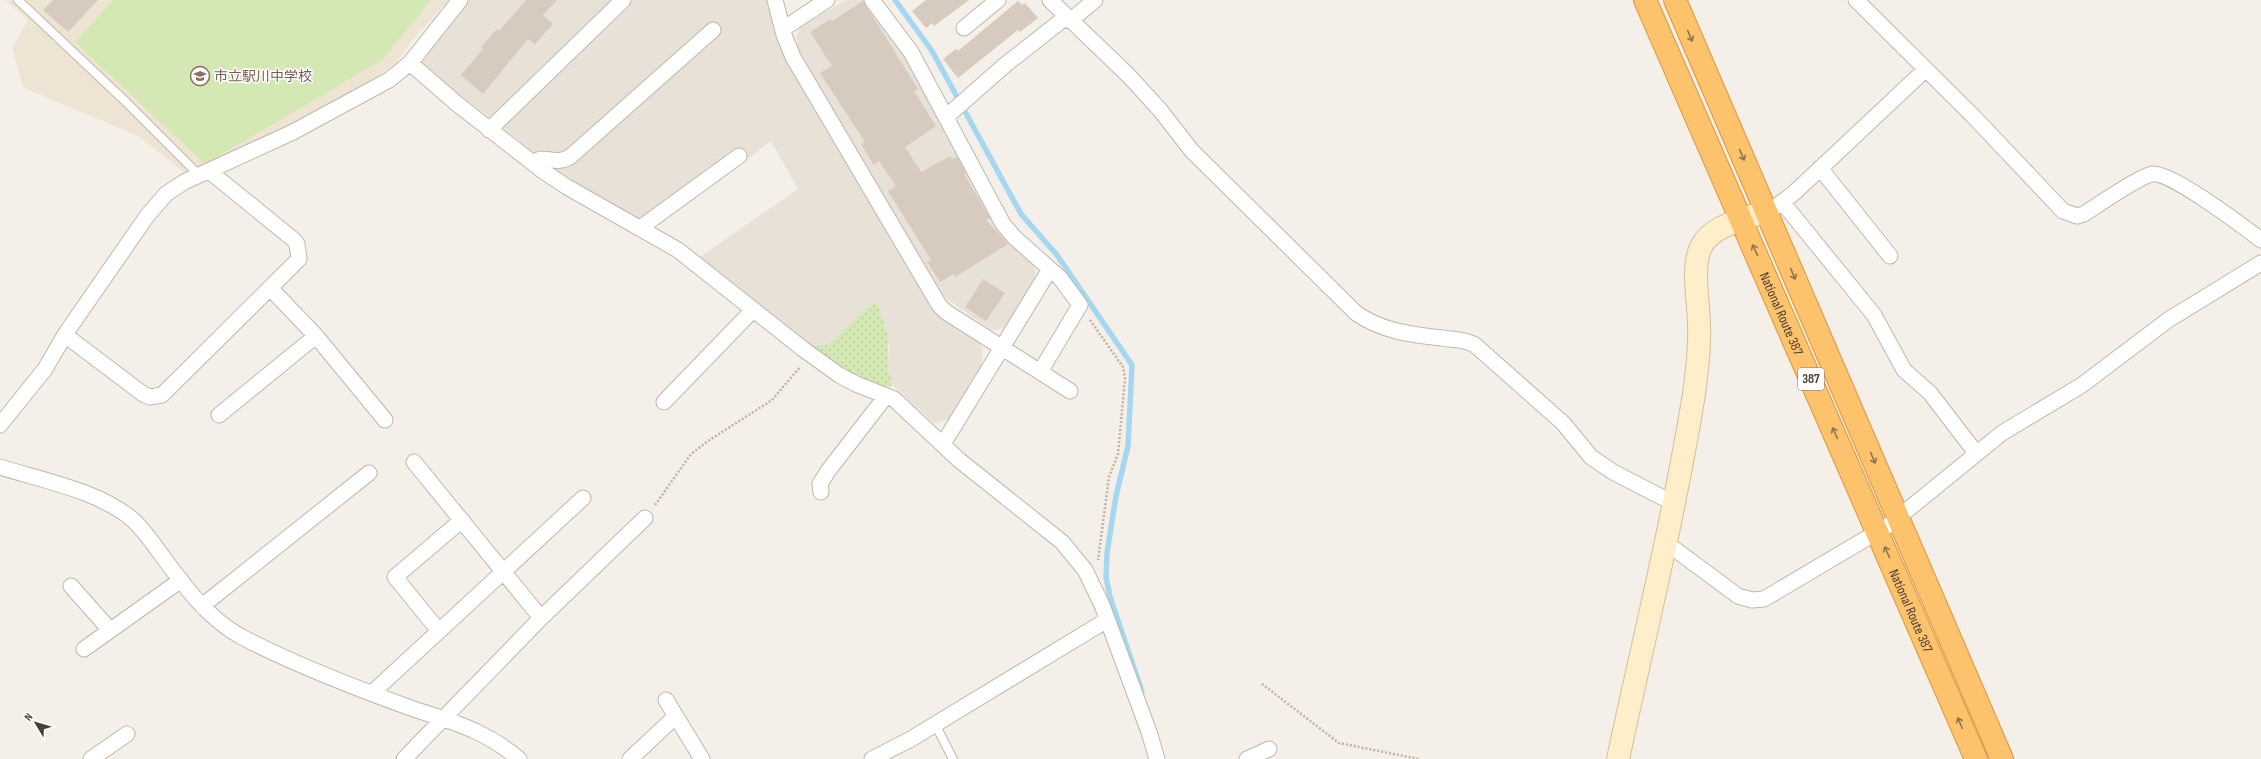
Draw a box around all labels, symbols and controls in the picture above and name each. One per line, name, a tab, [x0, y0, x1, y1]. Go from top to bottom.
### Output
one-way arrow	[1687, 29, 1694, 41]
school or university icon: 市立駅川中学校	[189, 65, 211, 87]
place label: 市立駅川中学校	[214, 68, 312, 85]
one-way arrow	[1738, 149, 1746, 161]
one-way arrow	[1751, 244, 1758, 256]
one-way arrow	[1790, 268, 1798, 280]
street label: National Route 387	[1756, 269, 1807, 358]
road number: 387	[1798, 368, 1824, 390]
one-way arrow	[1831, 428, 1838, 440]
one-way arrow	[1870, 451, 1877, 463]
one-way arrow	[1882, 547, 1890, 559]
street label: National Route 387	[1886, 566, 1937, 655]
north arrow	[16, 703, 56, 743]
text: N	[22, 711, 36, 723]
one-way arrow	[1956, 718, 1964, 730]

